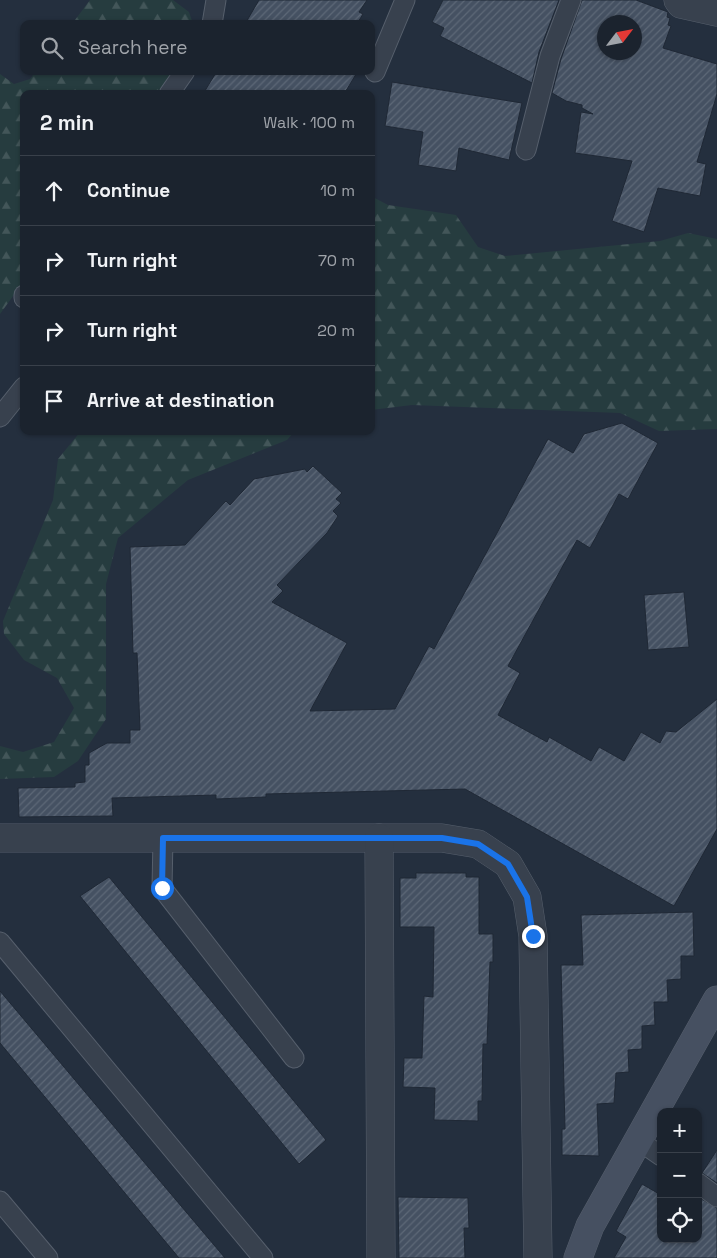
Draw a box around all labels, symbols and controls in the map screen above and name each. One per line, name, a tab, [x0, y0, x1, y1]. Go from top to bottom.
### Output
north arrow	[597, 15, 642, 60]
search box	[20, 20, 375, 75]
icon: search	[38, 34, 66, 62]
text: Search here	[78, 35, 188, 60]
text: 2 min	[40, 109, 94, 136]
text: Walk · 100 m	[263, 112, 355, 133]
icon: ahead	[40, 177, 68, 205]
text: Continue	[87, 178, 170, 203]
text: 10 m	[320, 180, 355, 201]
icon: right	[40, 247, 68, 275]
text: Turn right	[87, 248, 177, 273]
text: 70 m	[318, 250, 355, 271]
icon: right	[40, 317, 68, 345]
text: Turn right	[87, 318, 177, 343]
text: 20 m	[317, 320, 355, 341]
icon: arrive	[40, 387, 68, 415]
text: Arrive at destination	[87, 388, 275, 413]
route start	[151, 877, 174, 900]
route end	[522, 925, 545, 948]
map controls	[657, 1108, 702, 1243]
button: +	[657, 1108, 702, 1153]
button: −	[657, 1153, 702, 1198]
button: locate	[657, 1198, 702, 1243]

